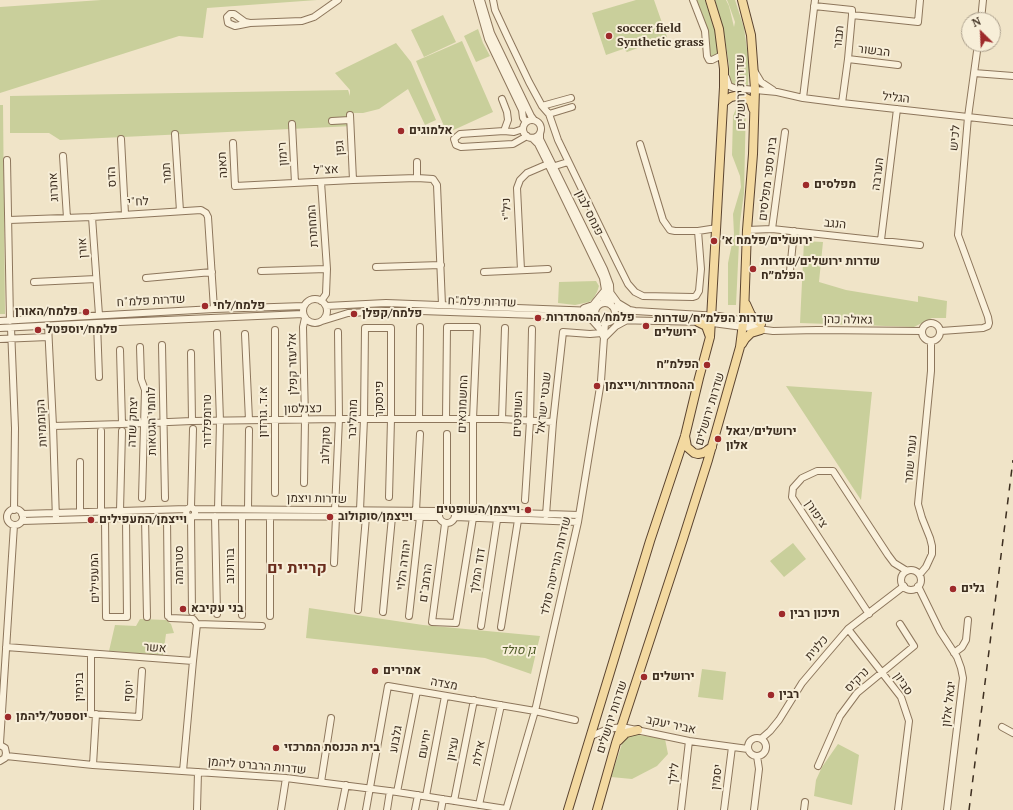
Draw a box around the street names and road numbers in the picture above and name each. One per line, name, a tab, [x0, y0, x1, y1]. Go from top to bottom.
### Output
street label: תבור	[831, 25, 847, 49]
street label: הבשור	[857, 42, 891, 60]
street label: שדרות ירושלים	[733, 54, 749, 130]
street label: הגליל	[882, 89, 910, 107]
street label: לכיש	[947, 125, 963, 151]
street label: בית ספר מפלסים	[756, 136, 780, 222]
street label: גפן	[332, 140, 348, 156]
street label: רימון	[275, 142, 291, 166]
street label: תאנה	[215, 151, 231, 179]
street label: הערבה	[869, 157, 887, 191]
street label: תמר	[159, 162, 175, 184]
street label: אצ"ל	[313, 162, 339, 178]
street label: הדס	[104, 166, 120, 188]
street label: אתרוג	[46, 172, 62, 202]
street label: פנחס לבון	[572, 188, 606, 238]
street label: לח"י	[127, 194, 149, 210]
street label: ניל"י	[499, 197, 515, 221]
street label: המחתרת	[304, 204, 322, 248]
street label: הנגב	[823, 216, 847, 232]
street label: אורן	[75, 237, 91, 259]
street label: שדרות פלמ"ח	[116, 292, 186, 310]
street label: שדרות פלמ"ח	[447, 294, 517, 310]
street label: גאולה כהן	[823, 312, 873, 328]
street label: אליעזר קפלן	[285, 333, 301, 395]
street label: שבטי ישראל	[534, 371, 554, 435]
street label: שדרות ירושלים	[692, 371, 728, 447]
street label: החשמונאים	[455, 375, 471, 433]
street label: פינסקר	[373, 381, 387, 417]
street label: לוחמי הגטאות	[144, 386, 160, 456]
street label: א.ד. גורדון	[257, 387, 271, 437]
street label: השופטים	[510, 391, 526, 437]
street label: טרומפלדור	[201, 394, 215, 448]
street label: יצחק שדה	[125, 396, 141, 448]
street label: הקוממיות	[34, 399, 50, 447]
street label: מוהליבר	[345, 399, 361, 439]
street label: כצנלסון	[284, 401, 322, 417]
street label: סוקולוב	[318, 426, 334, 464]
street label: נעמי שמר	[902, 434, 920, 484]
street label: שדרות ויצמן	[287, 491, 347, 507]
street label: ציפורן	[801, 497, 831, 531]
street label: שדרות הנרייטה סולד	[538, 515, 574, 617]
street label: יהודה הלוי	[394, 539, 414, 591]
street label: סטרומה	[173, 545, 187, 585]
street label: דוד המלך	[467, 547, 489, 595]
street label: בורוכוב	[224, 548, 238, 584]
street label: המעפילים	[87, 553, 103, 603]
street label: הרמב"ם	[416, 563, 436, 603]
street label: כלנית	[802, 633, 832, 663]
street label: אשר	[143, 640, 167, 656]
street label: נרקיס	[842, 665, 872, 695]
street label: סביון	[890, 670, 916, 698]
street label: בנימין	[73, 673, 87, 701]
street label: מצדה	[429, 675, 459, 693]
street label: שדרות ירושלים	[593, 679, 631, 755]
street label: יוסף	[121, 680, 137, 702]
street label: יגאל אלון	[939, 680, 959, 728]
street label: אביר יעקב	[645, 713, 697, 737]
street label: גלבוע	[386, 724, 406, 754]
street label: יחיעם	[415, 728, 435, 760]
street label: עציון	[444, 736, 462, 762]
street label: אילת	[469, 739, 489, 767]
street label: שדרות הרברט ליהמן	[207, 755, 307, 777]
street label: לילך	[666, 762, 682, 786]
street label: יסמין	[708, 763, 726, 791]

